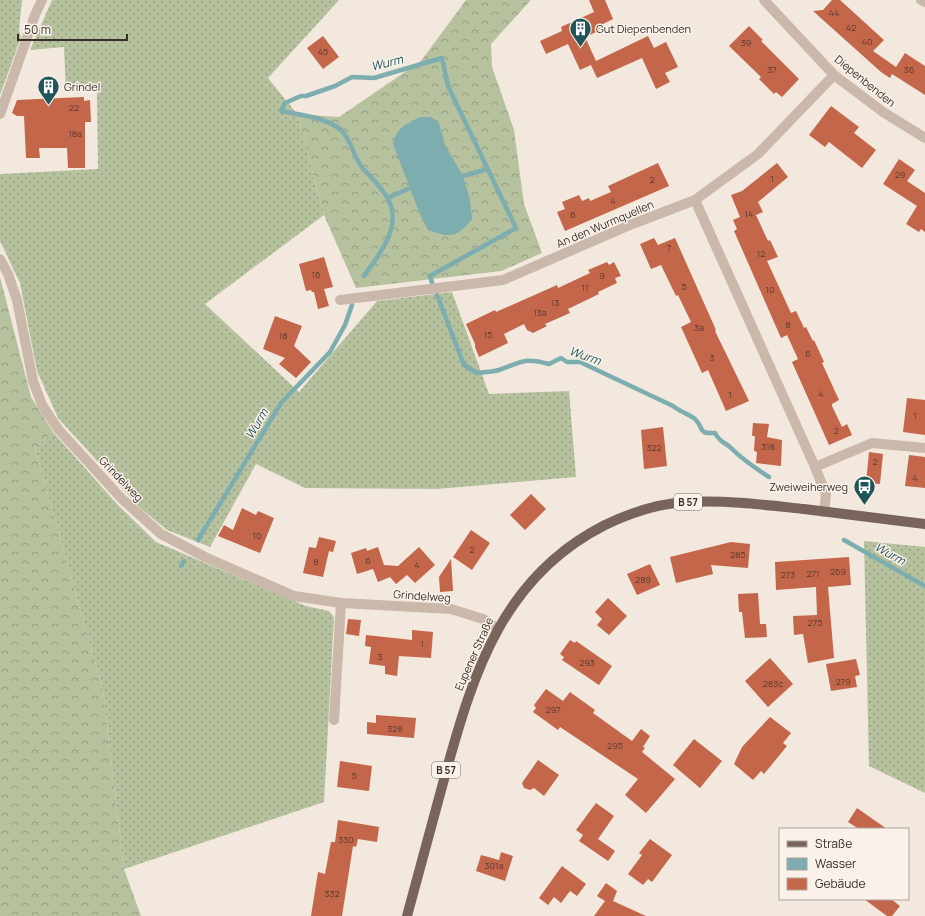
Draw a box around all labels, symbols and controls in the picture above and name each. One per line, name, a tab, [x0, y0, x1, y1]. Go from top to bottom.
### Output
house number: 44	[829, 6, 839, 19]
scale bar	[18, 16, 127, 42]
building icon: Gut Diepenbenden	[567, 16, 593, 49]
text: 50 m	[24, 21, 51, 38]
place label: Gut Diepenbenden	[596, 21, 691, 36]
house number: 42	[846, 21, 856, 34]
house number: 40	[862, 35, 872, 48]
house number: 39	[741, 36, 751, 49]
house number: 45	[318, 45, 328, 58]
water label: Wurm	[369, 50, 405, 75]
street label: Diepenbenden	[832, 51, 899, 110]
house number: 37	[767, 63, 777, 76]
house number: 36	[904, 63, 915, 76]
building icon: Grindel	[35, 74, 61, 107]
place label: Grindel	[64, 79, 100, 94]
house number: 22	[69, 101, 79, 114]
house number: 18a	[68, 127, 82, 140]
house number: 29	[895, 168, 905, 181]
house number: 1	[770, 172, 774, 185]
house number: 2	[649, 173, 655, 186]
house number: 4	[610, 194, 616, 207]
street label: An den Wurmquellen	[554, 196, 656, 251]
house number: 14	[745, 207, 753, 220]
house number: 6	[570, 208, 576, 221]
house number: 7	[667, 241, 672, 254]
house number: 12	[757, 247, 765, 260]
house number: 16	[311, 268, 321, 281]
house number: 9	[599, 269, 605, 282]
house number: 5	[681, 280, 687, 293]
house number: 11	[581, 281, 589, 294]
house number: 10	[766, 283, 775, 296]
house number: 13	[551, 296, 559, 309]
house number: 13a	[533, 306, 547, 319]
house number: 8	[785, 318, 791, 331]
house number: 3a	[694, 321, 704, 334]
house number: 15	[484, 328, 492, 341]
house number: 18	[279, 329, 287, 342]
water label: Wurm	[567, 342, 604, 369]
house number: 6	[805, 347, 811, 360]
house number: 3	[710, 351, 715, 364]
house number: 4	[818, 387, 824, 400]
house number: 1	[728, 388, 732, 401]
water label: Wurm	[241, 405, 273, 442]
house number: 1	[913, 409, 917, 422]
house number: 2	[833, 424, 839, 437]
house number: 318	[761, 440, 775, 453]
house number: 322	[646, 441, 662, 454]
street label: Grindelweg	[96, 453, 147, 505]
house number: 2	[872, 455, 878, 468]
house number: 4	[912, 471, 918, 484]
bus stop icon: Zweiweiherweg	[851, 474, 877, 507]
place label: Zweiweiherweg	[769, 479, 848, 494]
road number: B 57	[674, 494, 702, 510]
house number: 10	[253, 529, 262, 542]
water label: Wurm	[872, 538, 909, 569]
house number: 2	[469, 543, 475, 556]
house number: 285	[730, 548, 746, 561]
house number: 6	[365, 554, 371, 567]
house number: 8	[313, 555, 319, 568]
house number: 4	[414, 558, 420, 571]
house number: 269	[830, 565, 846, 578]
house number: 271	[806, 567, 820, 580]
house number: 273	[781, 568, 795, 581]
house number: 289	[635, 573, 651, 586]
street label: Grindelweg	[393, 586, 451, 605]
street label: Eupener Straße	[451, 614, 497, 693]
house number: 275	[808, 616, 822, 629]
house number: 1	[420, 637, 424, 650]
house number: 3	[378, 650, 383, 663]
house number: 293	[579, 656, 595, 669]
house number: 279	[835, 675, 851, 688]
house number: 283c	[763, 677, 783, 690]
house number: 297	[545, 703, 561, 716]
house number: 328	[387, 722, 403, 735]
house number: 295	[607, 739, 623, 752]
road number: B 57	[432, 762, 460, 778]
house number: 5	[351, 769, 357, 782]
legend	[779, 828, 909, 900]
house number: 330	[338, 833, 354, 846]
text: Straße	[815, 835, 852, 852]
text: Wasser	[815, 855, 857, 872]
house number: 301a	[485, 859, 503, 872]
text: Gebäude	[815, 875, 866, 892]
house number: 332	[324, 887, 340, 900]

